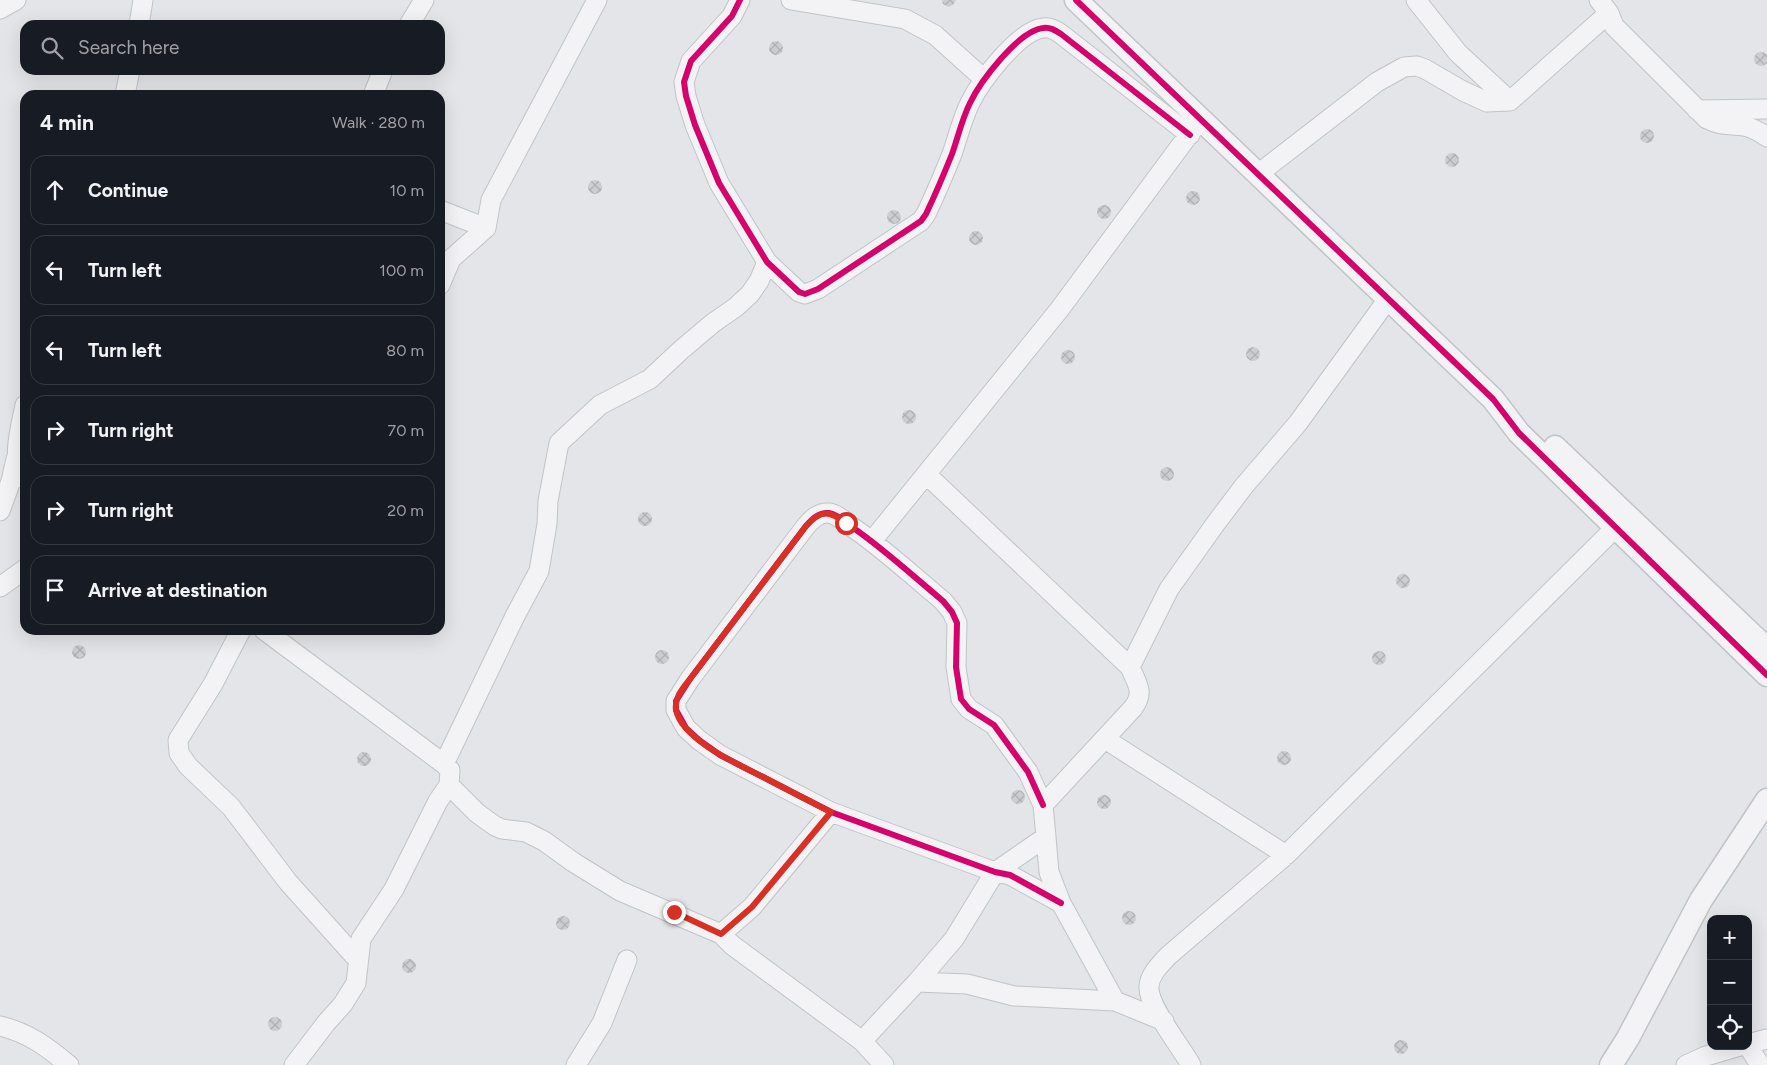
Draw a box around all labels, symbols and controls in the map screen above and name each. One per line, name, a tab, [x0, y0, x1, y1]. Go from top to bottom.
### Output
search box	[20, 20, 445, 75]
icon: search	[38, 34, 66, 62]
text: Search here	[78, 36, 180, 59]
text: 4 min	[40, 110, 94, 135]
text: Walk · 280 m	[332, 113, 425, 132]
icon: ahead	[41, 176, 69, 204]
text: Continue	[88, 179, 168, 202]
text: 10 m	[390, 181, 424, 200]
icon: left	[41, 256, 69, 284]
text: Turn left	[88, 259, 162, 282]
text: 100 m	[379, 261, 424, 280]
icon: left	[41, 336, 69, 364]
text: Turn left	[88, 339, 162, 362]
text: 80 m	[386, 341, 424, 360]
icon: right	[41, 416, 69, 444]
text: Turn right	[88, 419, 174, 442]
text: 70 m	[388, 421, 424, 440]
icon: right	[41, 496, 69, 524]
text: Turn right	[88, 499, 174, 522]
text: 20 m	[387, 501, 424, 520]
route start	[835, 512, 858, 535]
icon: arrive	[41, 576, 69, 604]
text: Arrive at destination	[88, 579, 267, 602]
route end	[663, 901, 686, 924]
map controls	[1707, 915, 1752, 1050]
button: +	[1707, 915, 1752, 960]
button: −	[1707, 960, 1752, 1005]
button: locate	[1707, 1005, 1752, 1050]

